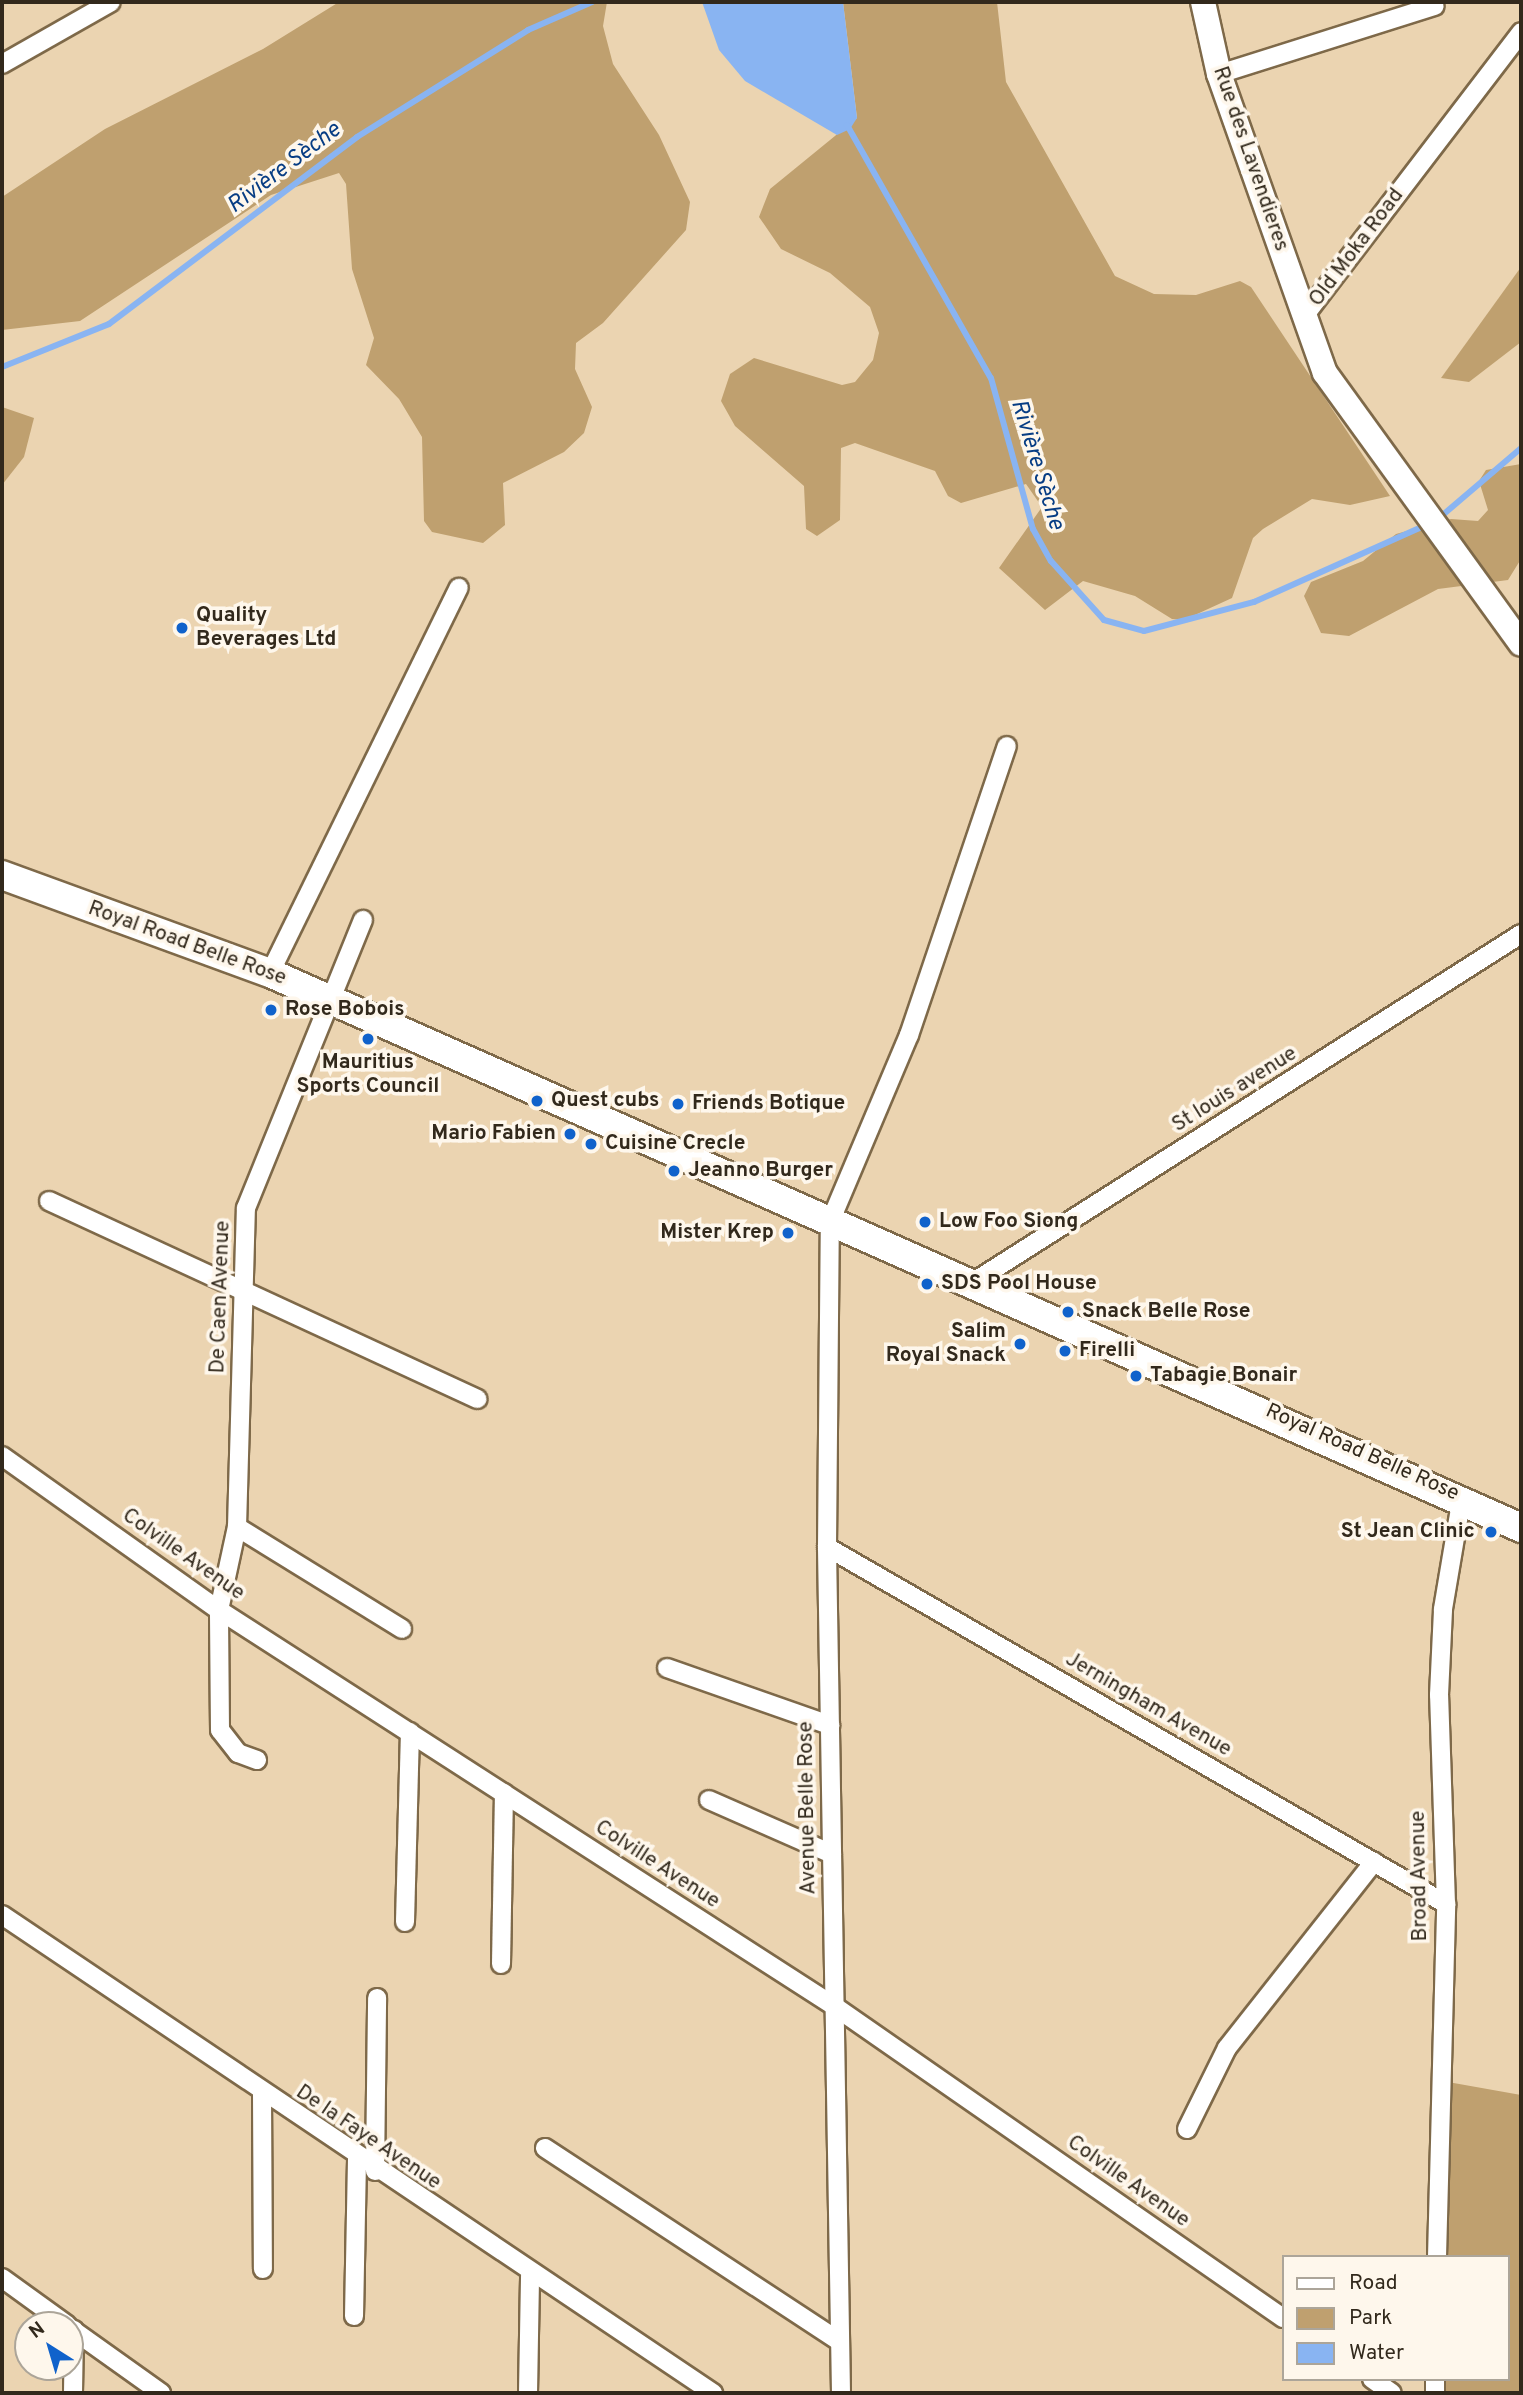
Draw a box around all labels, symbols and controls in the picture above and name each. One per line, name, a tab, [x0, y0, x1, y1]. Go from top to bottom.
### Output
street label: Rue des Lavendieres	[1207, 63, 1293, 255]
water label: Rivière Sèche	[223, 117, 347, 221]
street label: Old Moka Road	[1304, 184, 1410, 312]
water label: Rivière Sèche	[1003, 396, 1069, 534]
place label: Quality Beverages Ltd	[196, 603, 336, 653]
marker: Quality Beverages Ltd	[174, 620, 190, 636]
street label: Royal Road Belle Rose	[84, 896, 290, 992]
place label: Rose Bobois	[285, 997, 405, 1023]
marker: Rose Bobois	[263, 1002, 279, 1018]
marker: Mauritius Sports Council	[360, 1031, 376, 1047]
street label: St louis avenue	[1168, 1042, 1302, 1138]
place label: Mauritius Sports Council	[297, 1050, 439, 1100]
place label: Quest cubs	[551, 1088, 659, 1114]
place label: Friends Botique	[692, 1091, 845, 1117]
marker: Quest cubs	[529, 1093, 545, 1109]
marker: Friends Botique	[670, 1096, 686, 1112]
place label: Mario Fabien	[431, 1121, 556, 1147]
marker: Mario Fabien	[562, 1126, 578, 1142]
place label: Cuisine Crecle	[605, 1131, 745, 1157]
marker: Cuisine Crecle	[583, 1136, 599, 1152]
place label: Jeanno Burger	[688, 1158, 833, 1184]
marker: Jeanno Burger	[666, 1163, 682, 1179]
place label: Low Foo Siong	[939, 1209, 1078, 1235]
marker: Low Foo Siong	[917, 1214, 933, 1230]
street label: De Caen Avenue	[206, 1220, 236, 1374]
place label: Mister Krep	[660, 1220, 774, 1246]
marker: Mister Krep	[780, 1225, 796, 1241]
place label: SDS Pool House	[941, 1271, 1097, 1297]
marker: SDS Pool House	[919, 1276, 935, 1292]
place label: Snack Belle Rose	[1082, 1299, 1250, 1325]
marker: Snack Belle Rose	[1060, 1304, 1076, 1320]
place label: Salim Royal Snack	[886, 1319, 1006, 1369]
marker: Salim Royal Snack	[1012, 1336, 1028, 1352]
place label: Firelli	[1079, 1338, 1135, 1364]
marker: Firelli	[1057, 1343, 1073, 1359]
place label: Tabagie Bonair	[1150, 1363, 1297, 1389]
marker: Tabagie Bonair	[1128, 1368, 1144, 1384]
street label: Royal Road Belle Rose	[1261, 1399, 1463, 1507]
street label: Colville Avenue	[117, 1503, 249, 1607]
place label: St Jean Clinic	[1341, 1519, 1475, 1545]
marker: St Jean Clinic	[1481, 1522, 1501, 1542]
street label: Jerningham Avenue	[1060, 1647, 1236, 1763]
street label: Avenue Belle Rose	[794, 1721, 822, 1895]
street label: Broad Avenue	[1406, 1810, 1434, 1942]
street label: Colville Avenue	[590, 1815, 724, 1915]
street label: De la Faye Avenue	[290, 2080, 446, 2196]
street label: Colville Avenue	[1062, 2130, 1194, 2234]
legend	[1282, 2255, 1509, 2381]
text: Road	[1349, 2270, 1398, 2297]
text: Park	[1349, 2305, 1392, 2332]
north arrow	[14, 2311, 84, 2381]
text: N	[25, 2317, 50, 2345]
text: Water	[1349, 2340, 1404, 2367]

